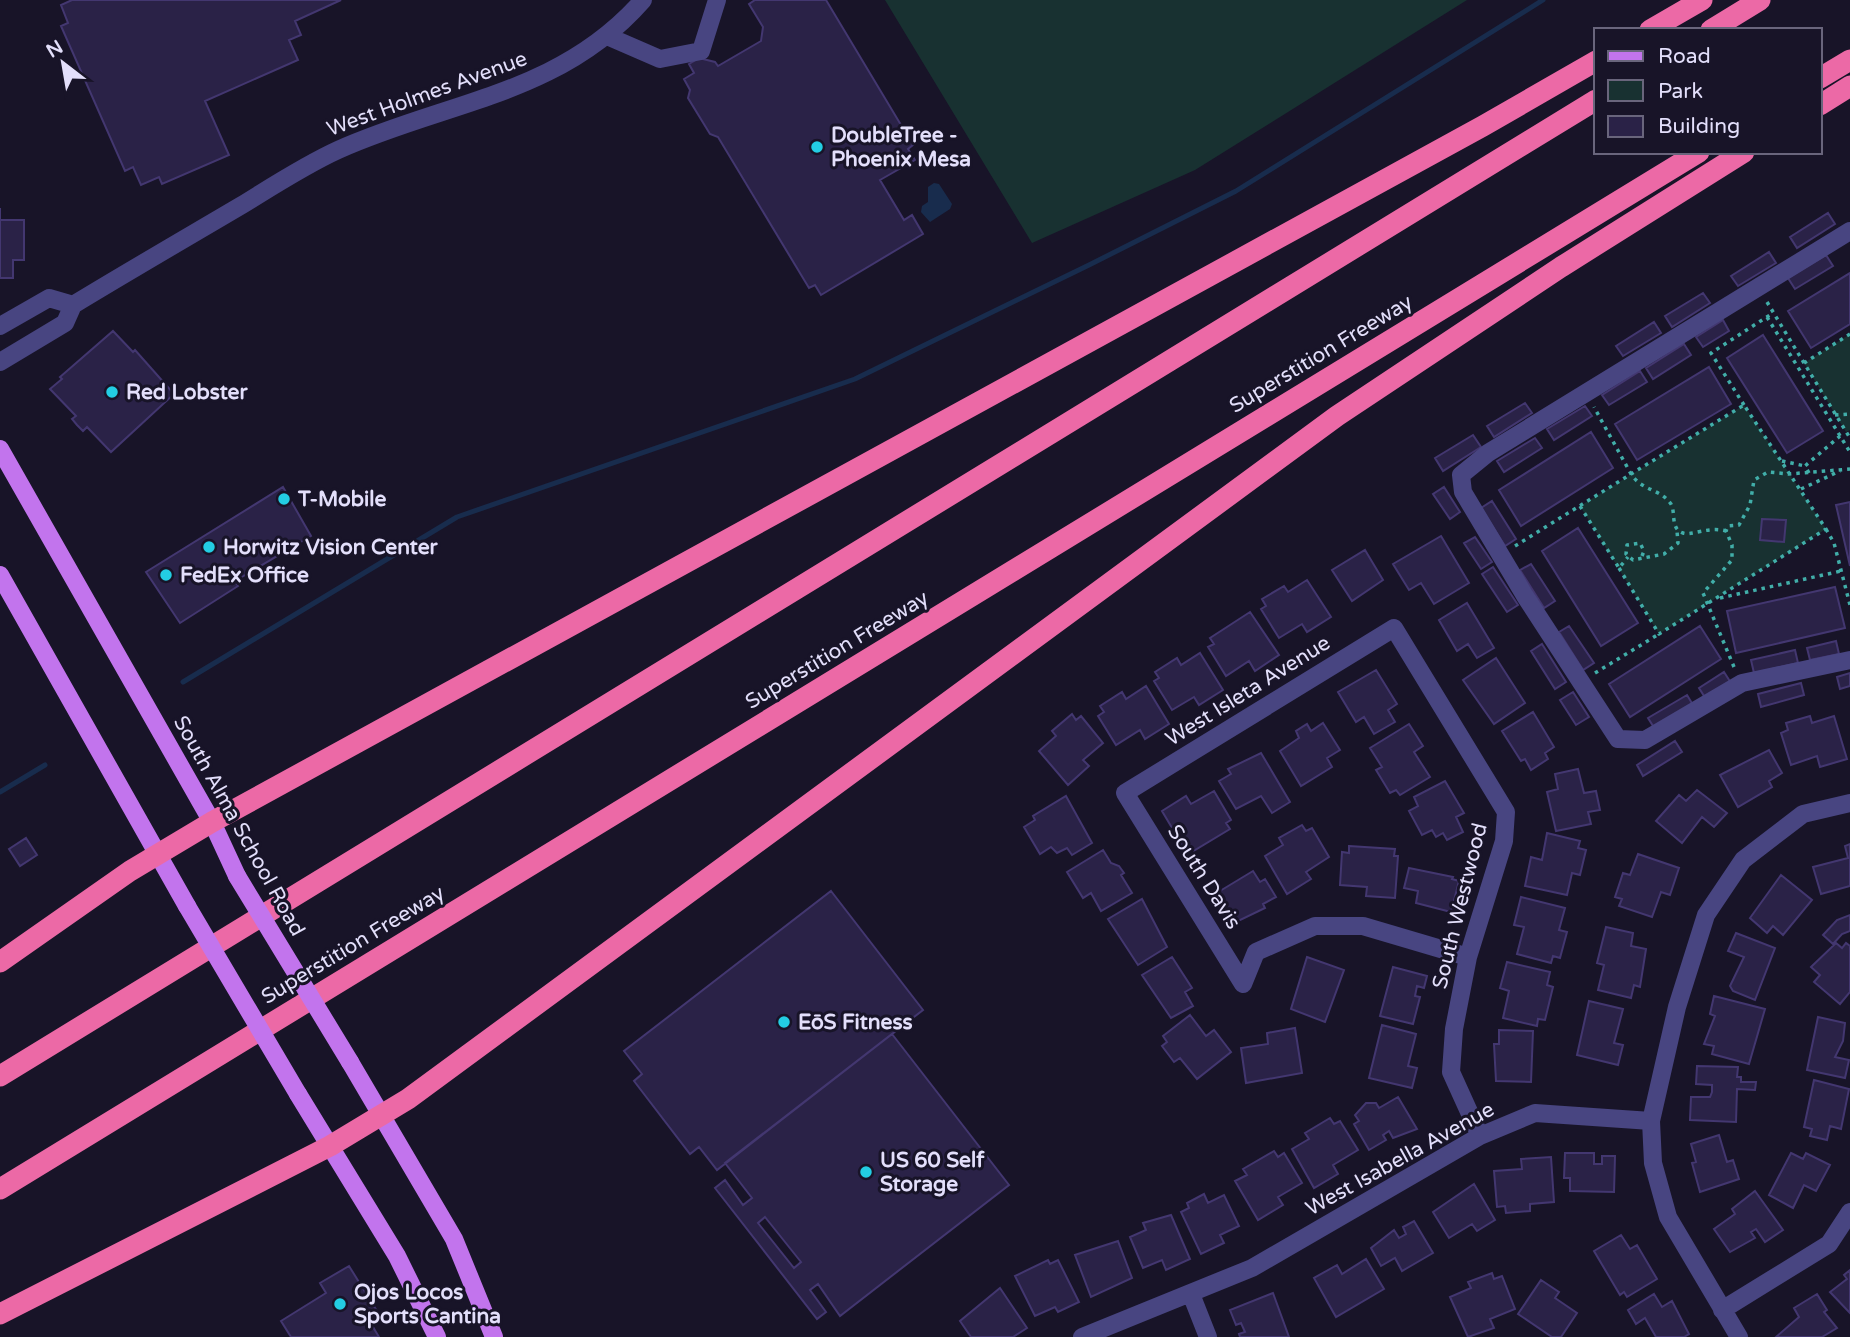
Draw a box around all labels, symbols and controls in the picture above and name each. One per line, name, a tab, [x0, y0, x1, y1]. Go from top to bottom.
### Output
north arrow	[28, 28, 98, 98]
legend	[1594, 28, 1822, 154]
text: N	[43, 36, 67, 63]
text: Road	[1658, 44, 1711, 69]
street label: West Holmes Avenue	[324, 46, 531, 142]
text: Park	[1658, 79, 1703, 104]
text: Building	[1658, 114, 1740, 139]
place label: DoubleTree - Phoenix Mesa	[831, 123, 971, 172]
marker: DoubleTree - Phoenix Mesa	[809, 139, 825, 155]
street label: Superstition Freeway	[1225, 289, 1417, 419]
place label: Red Lobster	[126, 380, 248, 405]
marker: Red Lobster	[104, 384, 120, 400]
place label: T-Mobile	[297, 487, 386, 512]
marker: T-Mobile	[276, 491, 292, 507]
place label: Horwitz Vision Center	[223, 535, 439, 560]
marker: Horwitz Vision Center	[201, 539, 217, 555]
place label: FedEx Office	[180, 563, 309, 588]
marker: FedEx Office	[158, 567, 174, 583]
street label: Superstition Freeway	[741, 585, 933, 715]
street label: West Isleta Avenue	[1161, 630, 1335, 752]
street label: South Alma School Road	[168, 711, 310, 941]
street label: South Davis	[1162, 820, 1246, 934]
street label: South Westwood	[1427, 820, 1493, 992]
street label: Superstition Freeway	[257, 880, 449, 1010]
place label: EōS Fitness	[798, 1010, 913, 1035]
marker: EōS Fitness	[776, 1014, 792, 1030]
street label: West Isabella Avenue	[1302, 1097, 1499, 1221]
place label: US 60 Self Storage	[880, 1148, 985, 1197]
marker: US 60 Self Storage	[858, 1164, 874, 1180]
place label: Ojos Locos Sports Cantina	[354, 1280, 501, 1329]
marker: Ojos Locos Sports Cantina	[332, 1296, 348, 1312]

